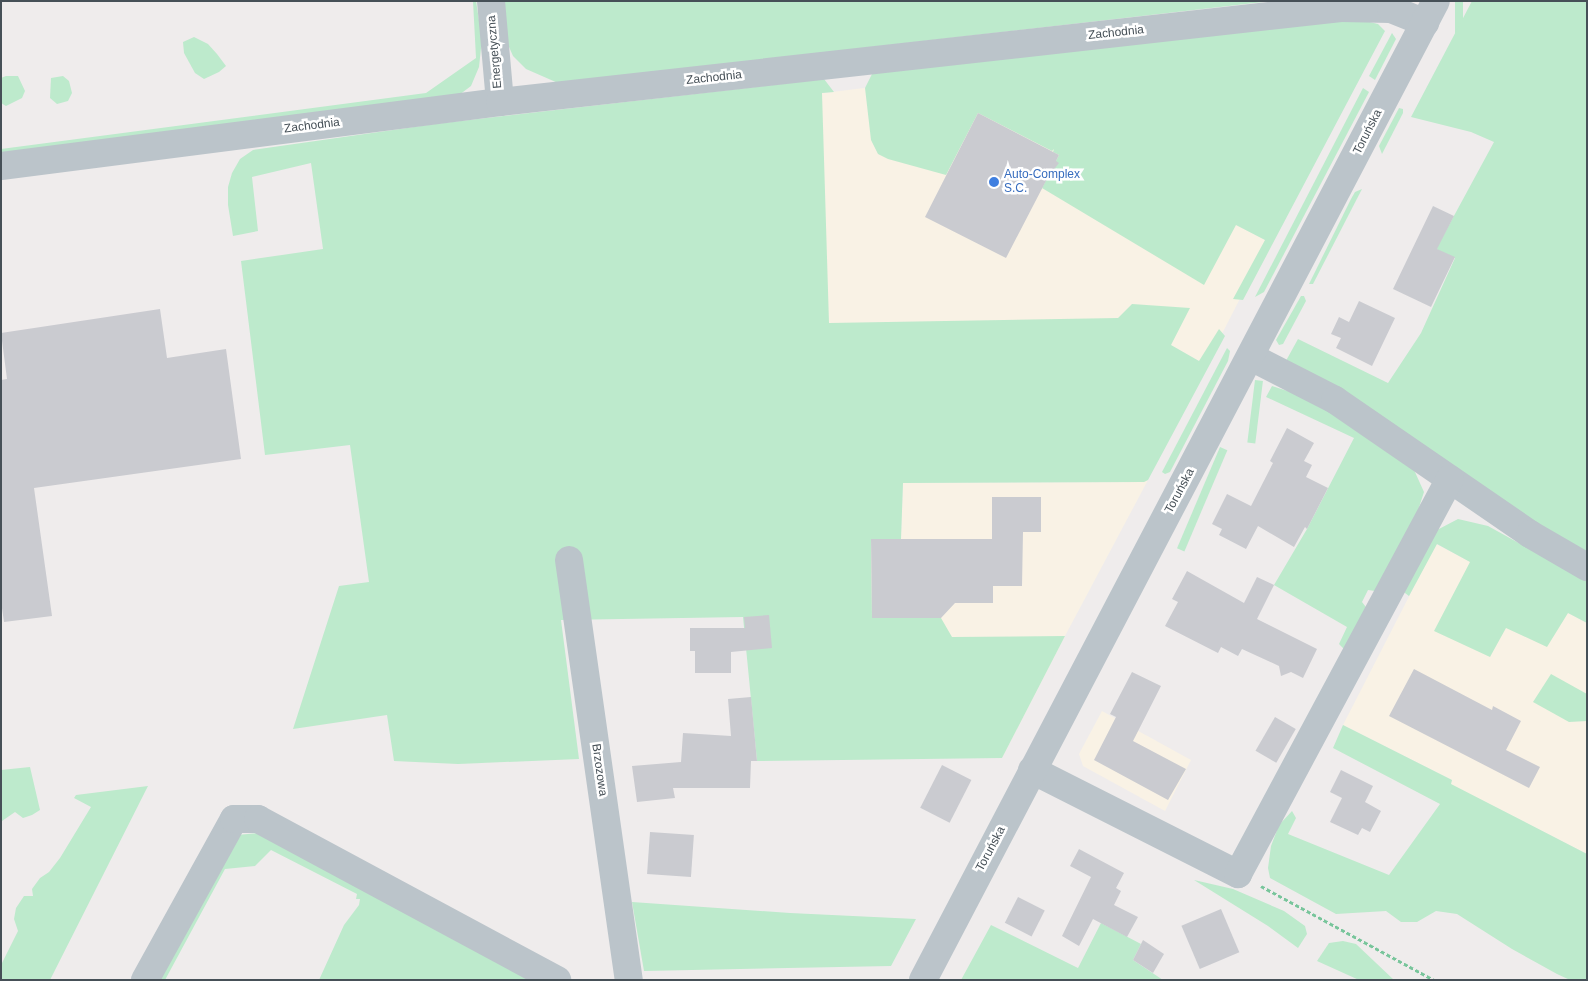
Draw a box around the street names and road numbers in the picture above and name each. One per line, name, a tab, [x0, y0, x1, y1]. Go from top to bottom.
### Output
street label: Energetyczna	[485, 15, 505, 89]
street label: Zachodnia	[1087, 23, 1145, 43]
street label: Zachodnia	[685, 68, 743, 88]
street label: Toruńska	[1351, 107, 1385, 157]
street label: Zachodnia	[283, 115, 341, 137]
street label: Toruńska	[1162, 466, 1198, 516]
street label: Brzozowa	[588, 743, 610, 797]
street label: Toruńska	[973, 824, 1009, 874]

